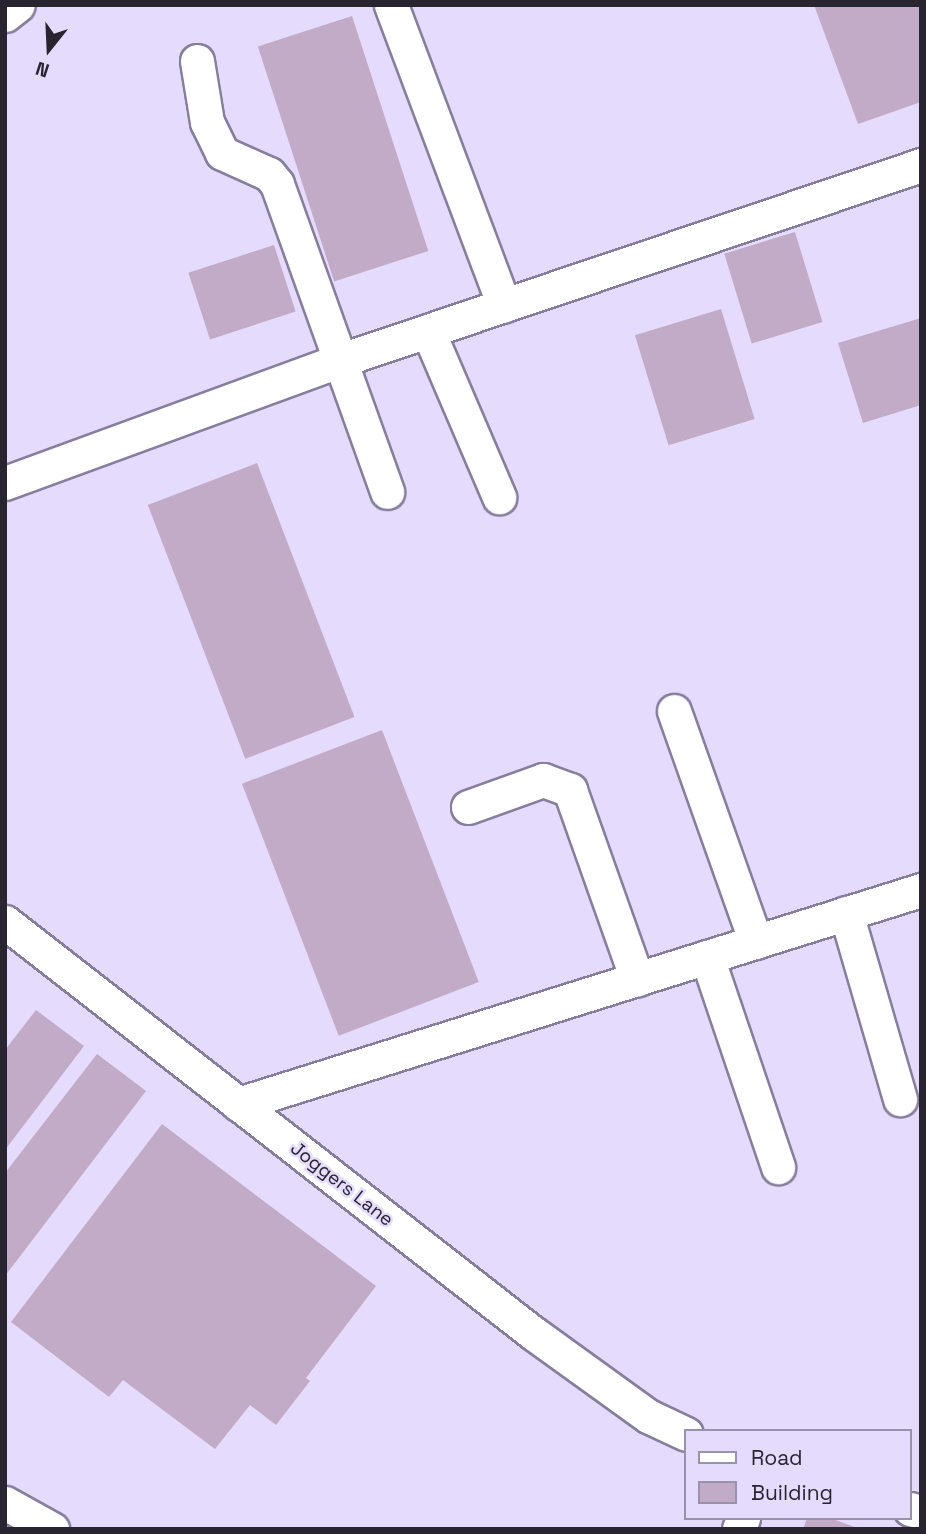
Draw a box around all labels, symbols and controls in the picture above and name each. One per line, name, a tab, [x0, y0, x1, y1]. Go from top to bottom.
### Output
north arrow	[14, 14, 84, 84]
text: N	[32, 56, 52, 83]
street label: Joggers Lane	[286, 1137, 398, 1231]
legend	[684, 1429, 912, 1520]
text: Road	[751, 1444, 803, 1471]
text: Building	[751, 1479, 833, 1506]

